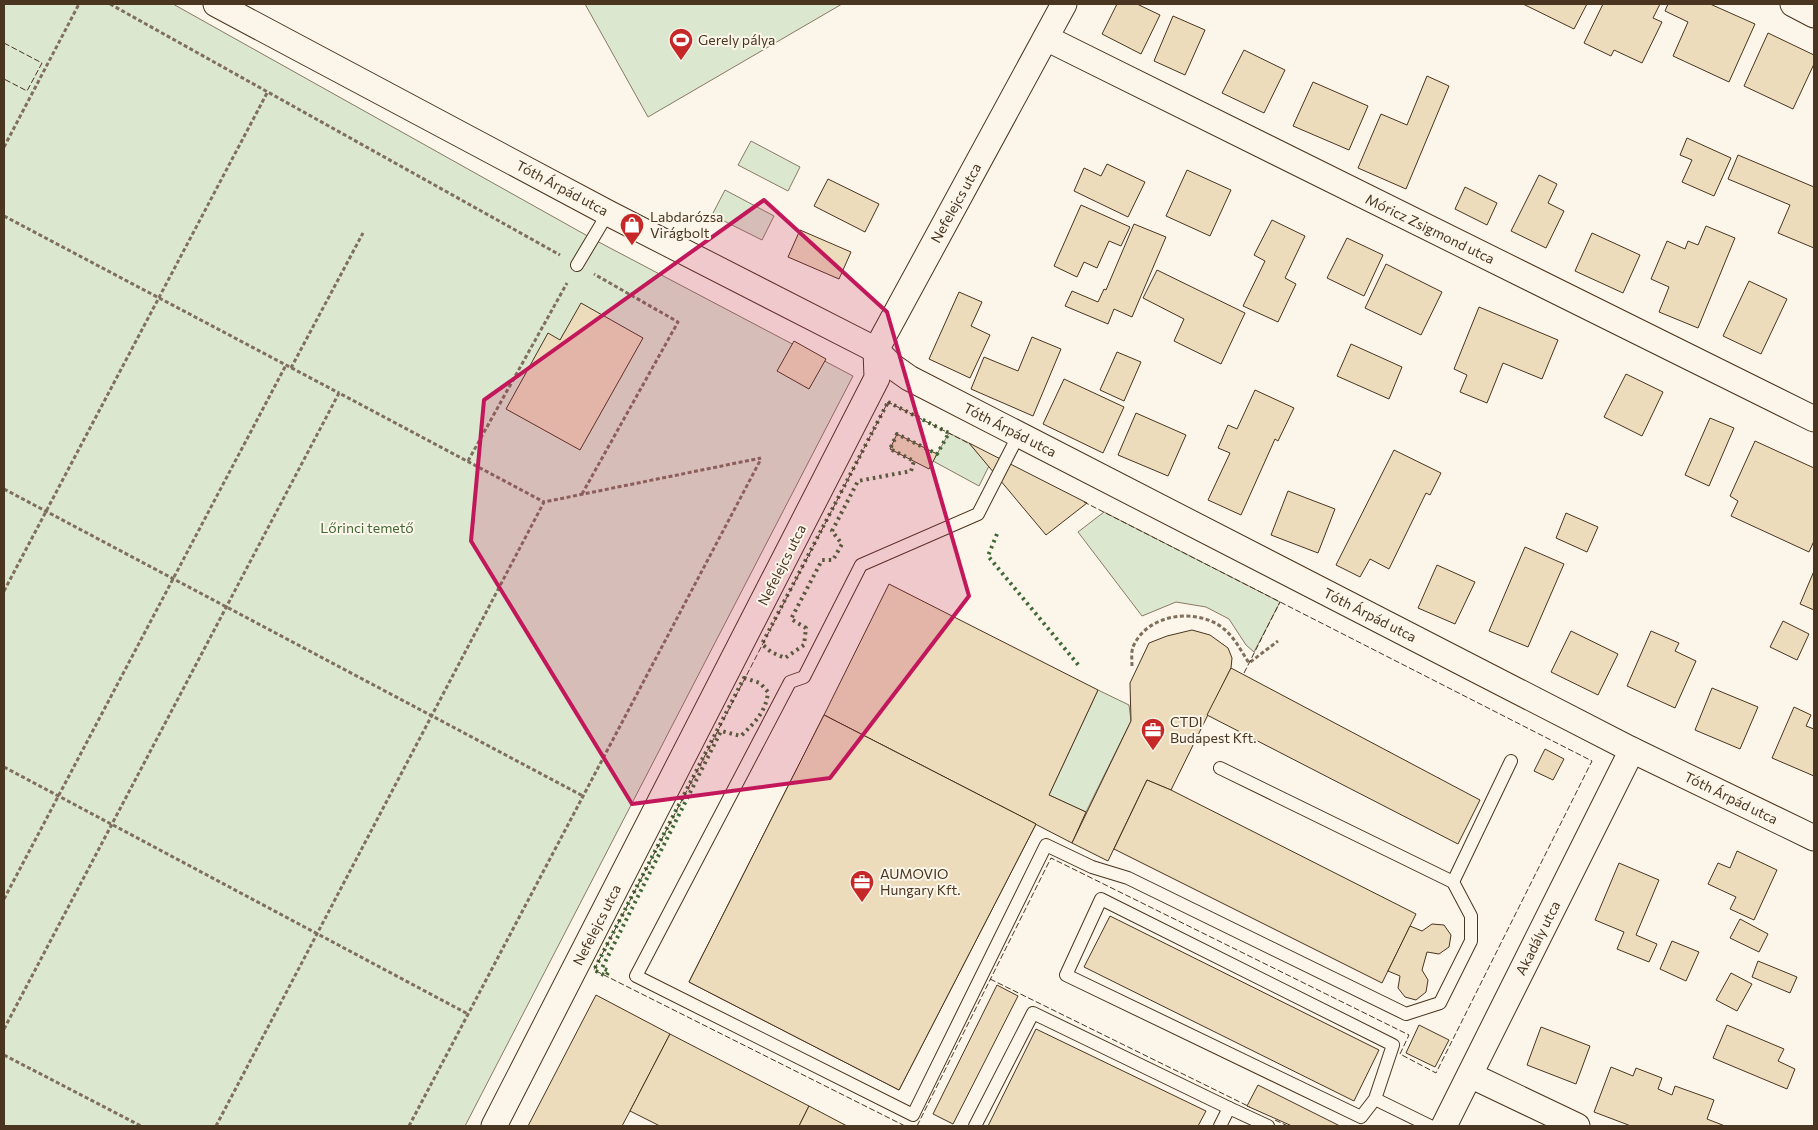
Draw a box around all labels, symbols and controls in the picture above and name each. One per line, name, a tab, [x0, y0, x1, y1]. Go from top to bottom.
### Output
sports icon: Gerely pálya	[668, 27, 694, 61]
place label: Gerely pálya	[698, 31, 775, 48]
street label: Tóth Árpád utca	[513, 156, 611, 219]
street label: Nefelejcs utca	[927, 160, 984, 246]
street label: Móricz Zsigmond utca	[1363, 190, 1498, 267]
place label: Labdarózsa Virágbolt	[650, 208, 723, 241]
shop icon: Labdarózsa Virágbolt	[619, 212, 645, 246]
street label: Tóth Árpád utca	[961, 399, 1059, 460]
park label: Lőrinci temető	[320, 519, 414, 536]
street label: Nefelejcs utca	[754, 521, 809, 608]
street label: Tóth Árpád utca	[1321, 584, 1419, 645]
place label: CTDI Budapest Kft.	[1170, 713, 1257, 746]
office icon: CTDI Budapest Kft.	[1140, 717, 1166, 751]
street label: Tóth Árpád utca	[1682, 768, 1781, 828]
place label: AUMOVIO Hungary Kft.	[880, 865, 961, 898]
office icon: AUMOVIO Hungary Kft.	[849, 869, 875, 903]
street label: Nefelejcs utca	[569, 881, 624, 968]
street label: Akadály utca	[1512, 898, 1564, 978]

